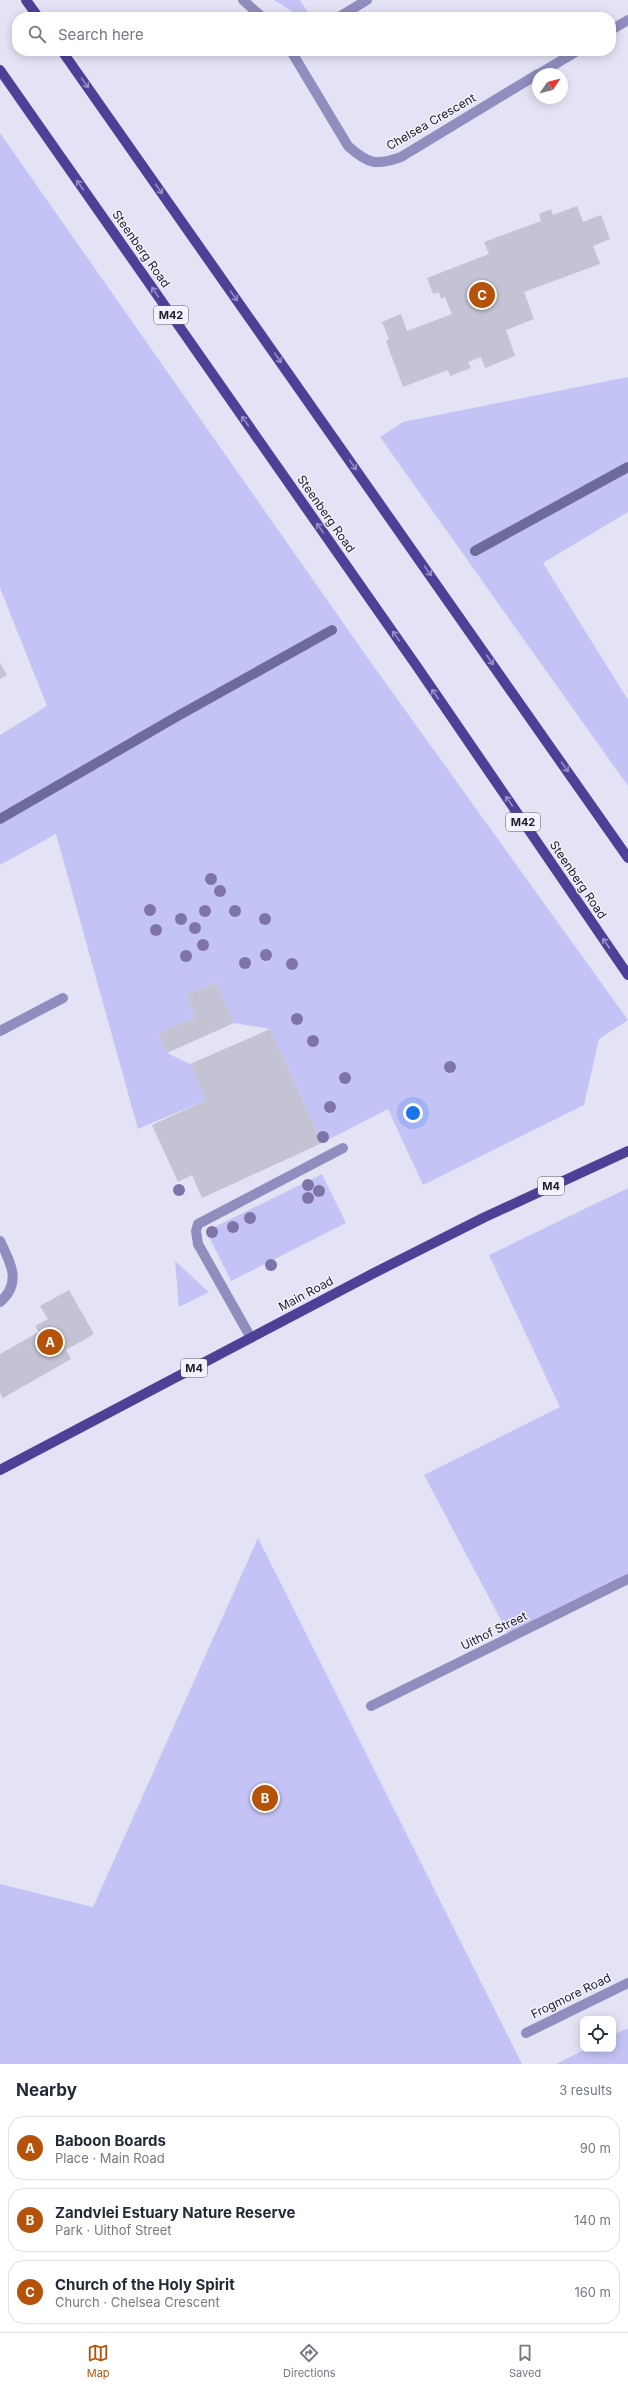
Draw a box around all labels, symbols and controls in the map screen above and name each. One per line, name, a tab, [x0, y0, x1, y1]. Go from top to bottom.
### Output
search box	[12, 12, 616, 56]
icon: search	[26, 23, 48, 45]
text: Search here	[58, 25, 144, 44]
north arrow	[532, 68, 568, 104]
one-way arrow	[81, 77, 89, 88]
street label: Chelsea Crescent	[383, 90, 478, 153]
one-way arrow	[76, 180, 84, 191]
one-way arrow	[155, 184, 163, 195]
street label: Steenberg Road	[109, 207, 174, 290]
pin: C	[469, 280, 495, 310]
one-way arrow	[151, 287, 159, 298]
one-way arrow	[230, 290, 238, 301]
road number: M42	[154, 306, 188, 324]
one-way arrow	[274, 353, 282, 364]
one-way arrow	[241, 416, 249, 427]
one-way arrow	[349, 459, 357, 470]
street label: Steenberg Road	[294, 472, 359, 555]
one-way arrow	[316, 523, 324, 534]
one-way arrow	[424, 565, 432, 576]
one-way arrow	[392, 631, 400, 642]
one-way arrow	[486, 655, 494, 666]
one-way arrow	[431, 688, 440, 699]
one-way arrow	[561, 761, 569, 772]
one-way arrow	[505, 796, 513, 807]
road number: M42	[506, 813, 540, 831]
street label: Steenberg Road	[547, 838, 610, 922]
one-way arrow	[602, 938, 610, 949]
your location	[403, 1103, 423, 1123]
road number: M4	[538, 1177, 564, 1195]
street label: Main Road	[276, 1273, 336, 1314]
pin: A	[37, 1327, 63, 1357]
road number: M4	[181, 1359, 207, 1377]
street label: Uithof Street	[458, 1608, 529, 1653]
pin: B	[252, 1783, 278, 1813]
street label: Frogmore Road	[528, 1970, 613, 2021]
map controls	[580, 2016, 616, 2052]
button: locate	[580, 2016, 616, 2052]
text: Nearby	[16, 2080, 77, 2100]
text: 3 results	[559, 2082, 612, 2098]
text: Baboon Boards	[55, 2131, 166, 2150]
text: A	[25, 2140, 35, 2156]
text: 90 m	[580, 2140, 611, 2156]
text: Place · Main Road	[55, 2150, 165, 2166]
text: Zandvlei Estuary Nature Reserve	[55, 2203, 295, 2222]
text: B	[26, 2212, 34, 2228]
text: 140 m	[574, 2212, 611, 2228]
text: Park · Uithof Street	[55, 2222, 172, 2238]
text: Church of the Holy Spirit	[55, 2275, 235, 2294]
text: C	[25, 2284, 35, 2300]
text: 160 m	[574, 2284, 611, 2300]
text: Church · Chelsea Crescent	[55, 2294, 220, 2310]
tab: Map	[87, 2342, 110, 2380]
tab: Directions	[283, 2342, 336, 2380]
tab: Saved	[509, 2342, 541, 2380]

